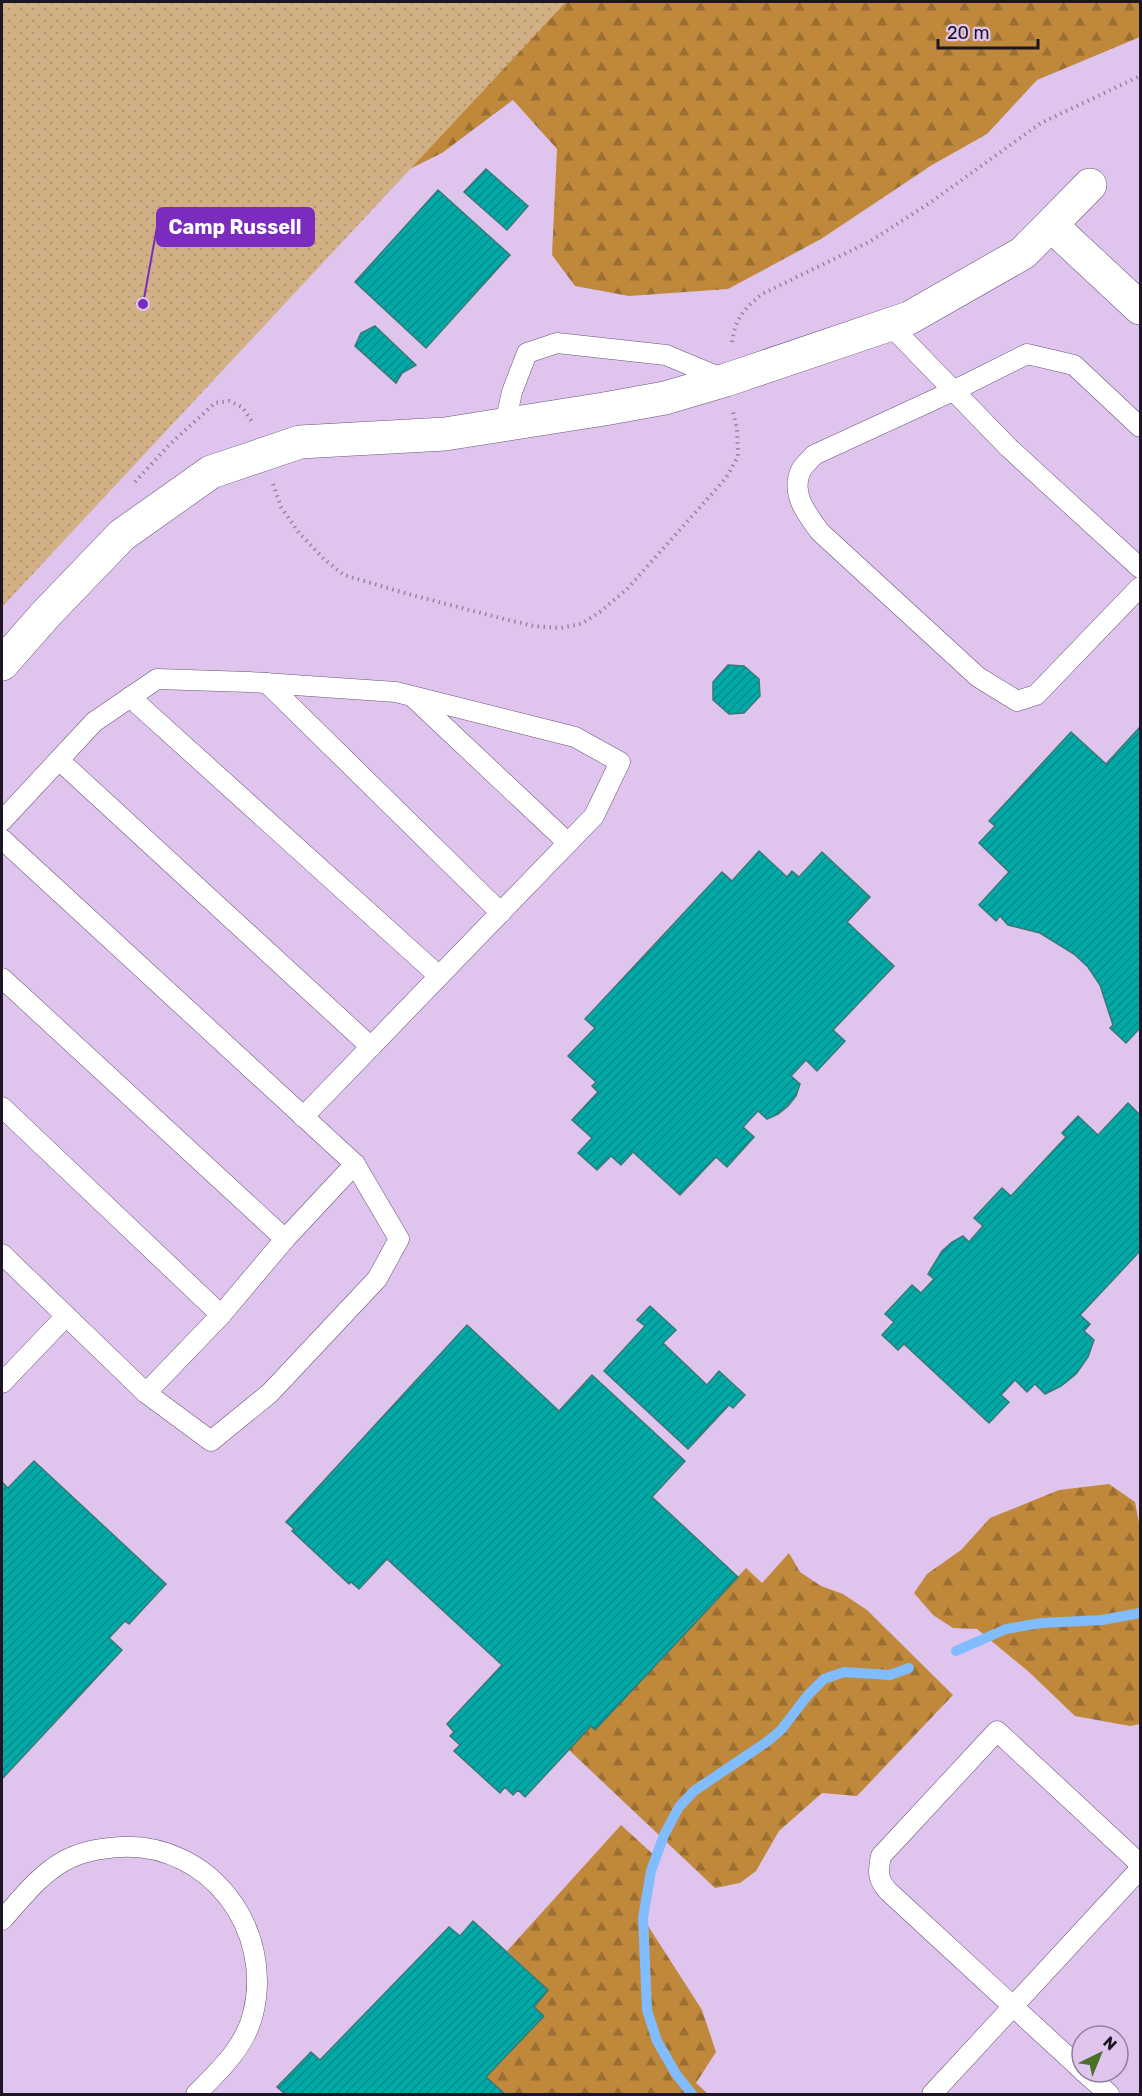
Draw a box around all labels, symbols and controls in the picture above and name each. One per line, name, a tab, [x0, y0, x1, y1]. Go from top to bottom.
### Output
scale bar	[938, 12, 1038, 50]
text: 20 m	[947, 22, 989, 44]
callout: Camp Russell	[157, 208, 314, 246]
text: Camp Russell	[168, 215, 302, 239]
north arrow	[1070, 2024, 1130, 2084]
text: N	[1099, 2033, 1121, 2054]

